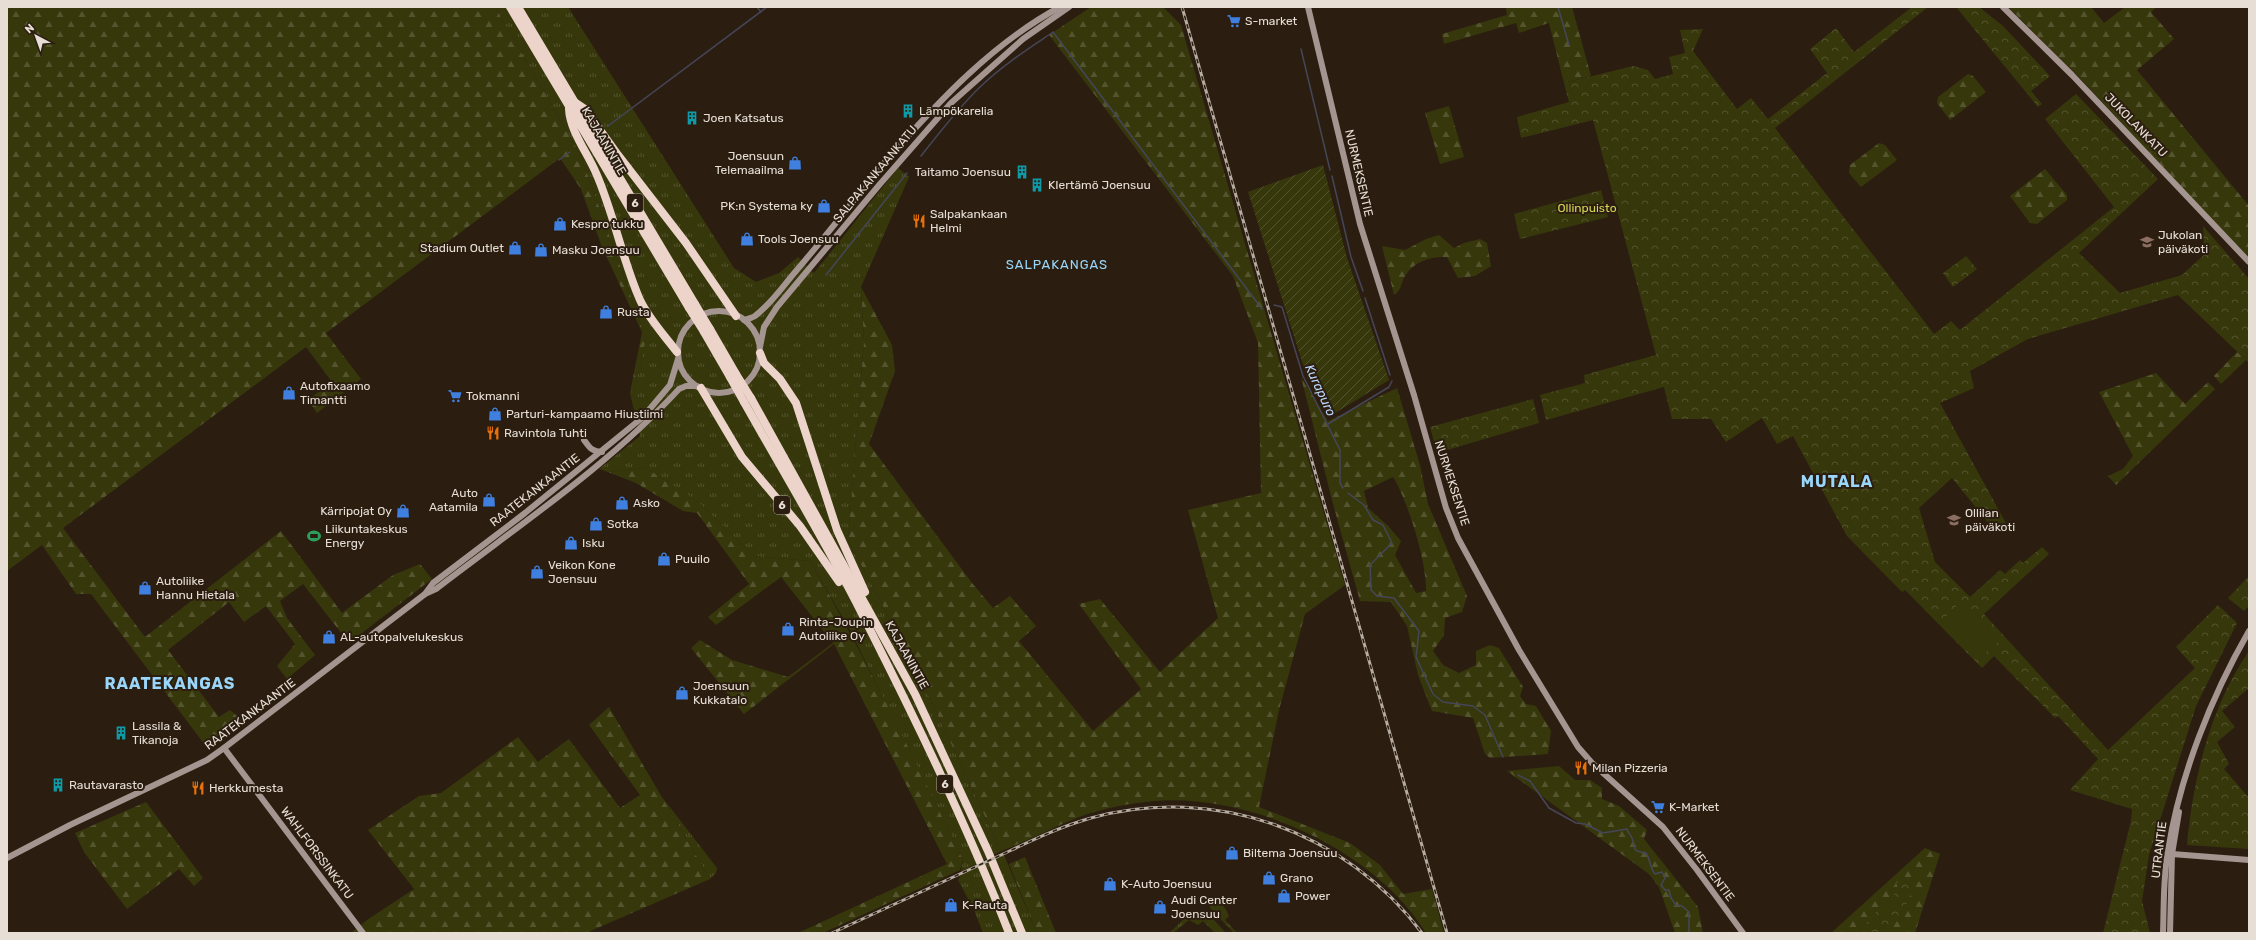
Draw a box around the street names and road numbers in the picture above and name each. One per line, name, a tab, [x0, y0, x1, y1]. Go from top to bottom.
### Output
street label: JUKOLANKATU	[2102, 90, 2170, 160]
street label: KAJAANINTIE	[579, 105, 629, 177]
street label: SALPAKANKAANKATU	[830, 123, 920, 225]
street label: NURMEKSENTIE	[1342, 128, 1376, 218]
road number: 6	[627, 194, 643, 212]
street label: NURMEKSENTIE	[1432, 439, 1472, 527]
street label: RAATEKANKAANTIE	[487, 451, 583, 529]
road number: 6	[774, 496, 790, 514]
street label: KAJAANINTIE	[882, 618, 932, 692]
street label: RAATEKANKAANTIE	[202, 675, 298, 753]
road number: 6	[937, 775, 953, 793]
street label: WAHLFORSSINKATU	[278, 804, 356, 902]
street label: UTRANTIE	[2149, 821, 2169, 879]
street label: NURMEKSENTIE	[1673, 824, 1737, 904]

